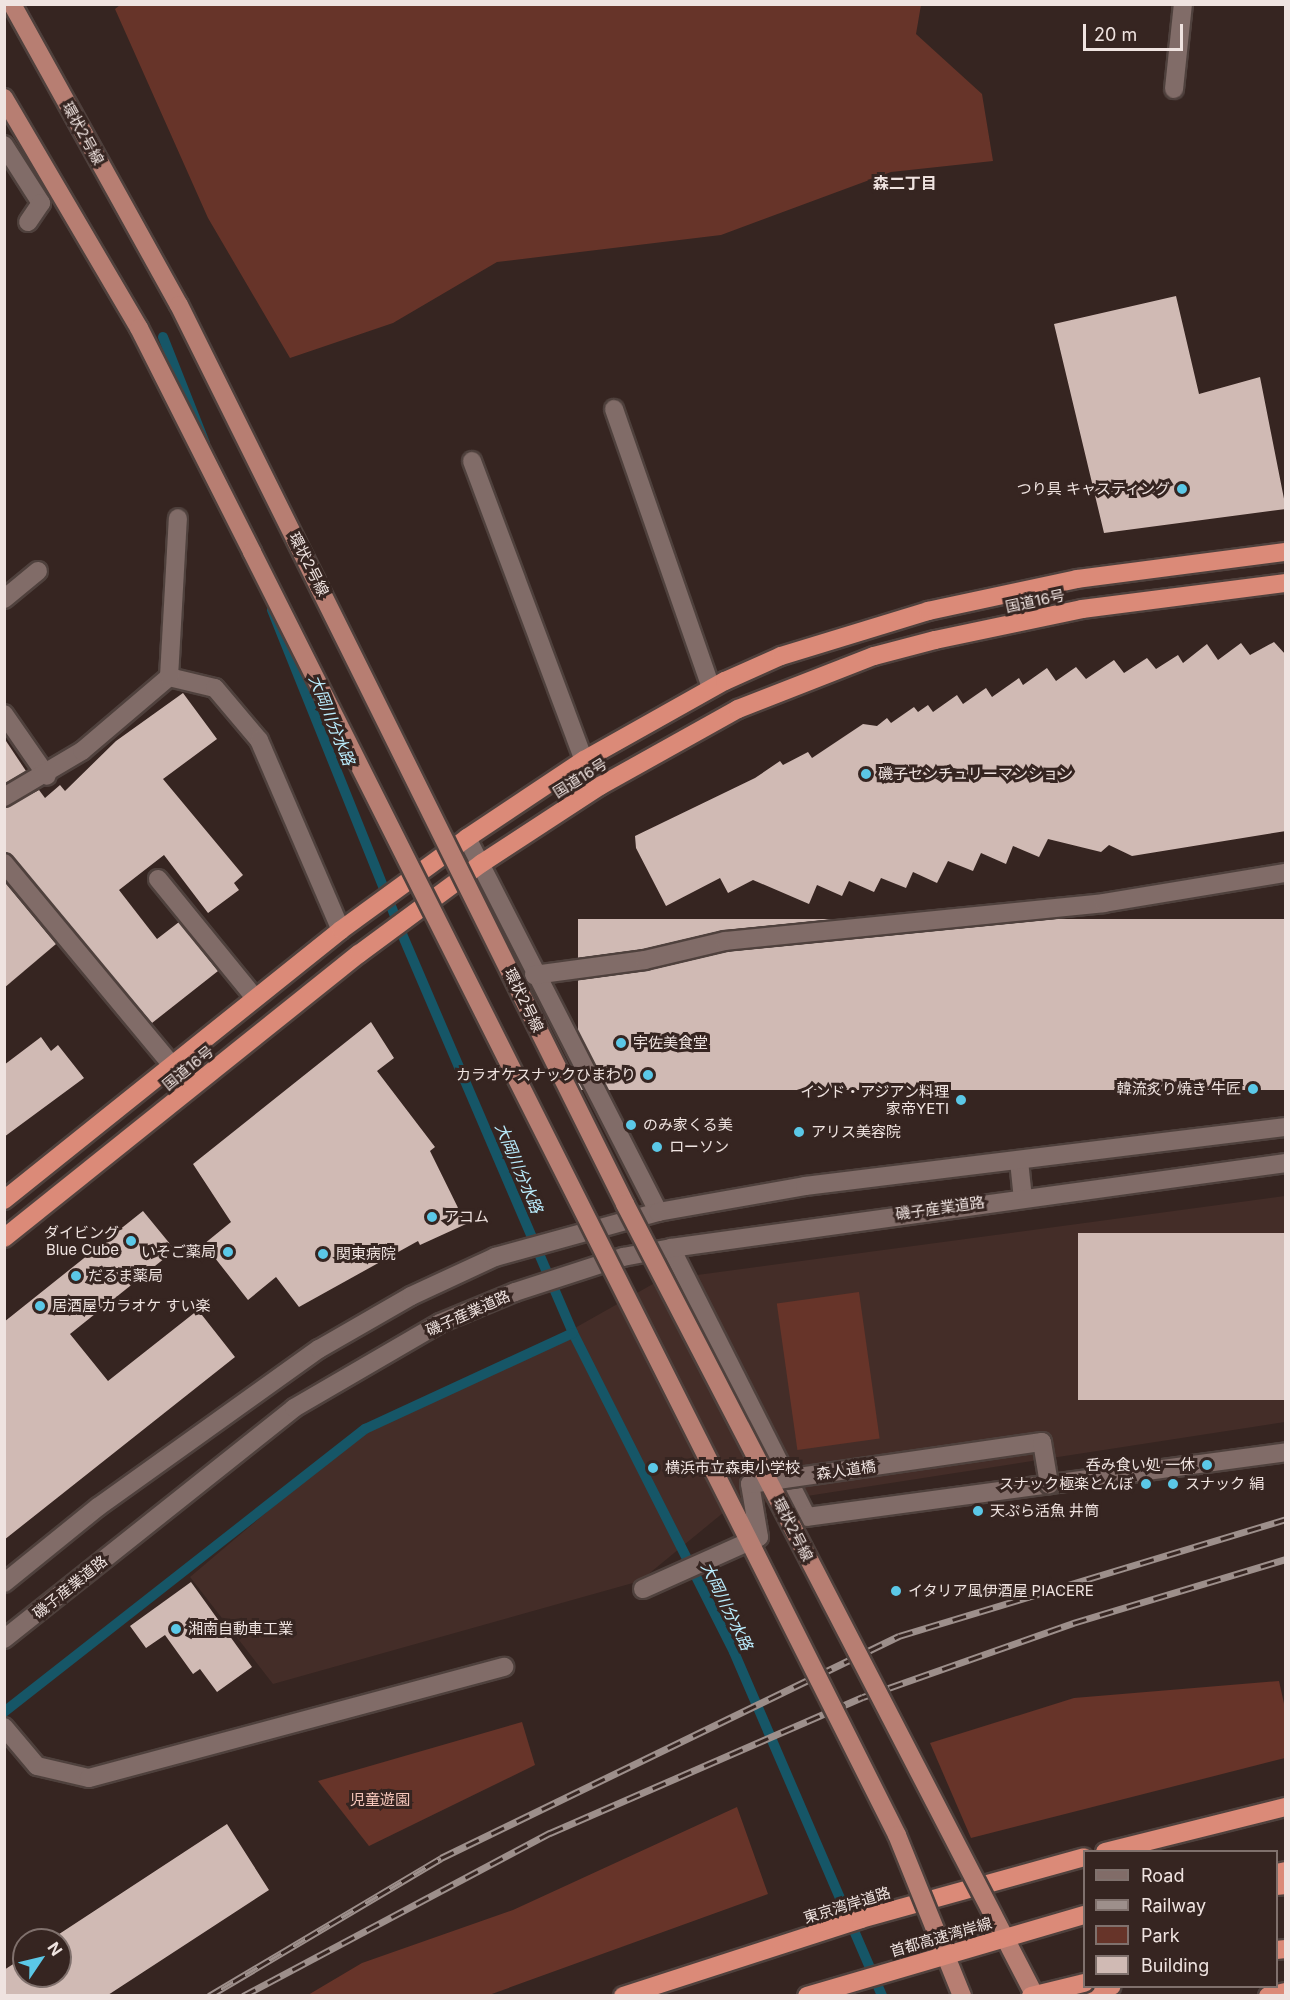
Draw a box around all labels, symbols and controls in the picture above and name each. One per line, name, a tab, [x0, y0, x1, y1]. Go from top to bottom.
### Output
scale bar	[1086, 12, 1186, 50]
text: 20 m	[1094, 24, 1137, 45]
street label: 環状2号線	[58, 98, 108, 168]
district label: 森二丁目	[873, 173, 937, 193]
place label: つり具 キャスティング	[1016, 480, 1170, 498]
marker: つり具 キャスティング	[1175, 482, 1189, 496]
street label: 環状2号線	[285, 529, 333, 599]
street label: 国道16号	[1004, 586, 1066, 616]
water label: 大岡川分水路	[305, 672, 359, 768]
street label: 国道16号	[550, 754, 610, 802]
place label: 磯子センチュリーマンション	[878, 765, 1073, 783]
marker: 磯子センチュリーマンション	[859, 767, 873, 781]
street label: 環状2号線	[501, 965, 547, 1035]
place label: 宇佐美食堂	[633, 1034, 708, 1052]
marker: 宇佐美食堂	[614, 1036, 628, 1050]
street label: 国道16号	[159, 1042, 217, 1094]
place label: カラオケスナックひまわり	[456, 1066, 636, 1084]
marker: カラオケスナックひまわり	[641, 1068, 655, 1082]
place label: 韓流炙り焼き 牛匠	[1117, 1080, 1241, 1098]
place label: インド・アジアン料理 家帝YETI	[799, 1082, 949, 1117]
marker: 韓流炙り焼き 牛匠	[1246, 1082, 1260, 1096]
marker: インド・アジアン料理 家帝YETI	[954, 1093, 968, 1107]
place label: のみ家くる美	[643, 1116, 733, 1134]
marker: のみ家くる美	[624, 1118, 638, 1132]
water label: 大岡川分水路	[491, 1120, 547, 1216]
place label: アリス美容院	[811, 1123, 901, 1141]
marker: アリス美容院	[792, 1125, 806, 1139]
place label: ローソン	[669, 1138, 729, 1156]
marker: ローソン	[650, 1140, 664, 1154]
street label: 磯子産業道路	[894, 1193, 986, 1223]
place label: アコム	[444, 1208, 489, 1226]
marker: アコム	[425, 1210, 439, 1224]
place label: ダイビング Blue Cube	[44, 1223, 119, 1258]
marker: ダイビング Blue Cube	[124, 1234, 138, 1248]
place label: いそご薬局	[141, 1243, 216, 1261]
marker: いそご薬局	[221, 1245, 235, 1259]
marker: 関東病院	[314, 1245, 332, 1263]
place label: 関東病院	[336, 1245, 396, 1263]
place label: だるま薬局	[88, 1267, 163, 1285]
marker: だるま薬局	[69, 1269, 83, 1283]
street label: 磯子産業道路	[423, 1286, 513, 1340]
place label: 居酒屋 カラオケ すい楽	[52, 1297, 210, 1315]
marker: 居酒屋 カラオケ すい楽	[33, 1299, 47, 1313]
place label: 呑み食い処 一休	[1086, 1456, 1195, 1474]
street label: 森人道橋	[815, 1457, 877, 1483]
marker: 呑み食い処 一休	[1200, 1458, 1214, 1472]
place label: 横浜市立森東小学校	[665, 1459, 800, 1477]
marker: 横浜市立森東小学校	[646, 1461, 660, 1475]
place label: スナック極楽とんぼ	[999, 1475, 1134, 1493]
place label: スナック 絹	[1185, 1475, 1264, 1493]
marker: スナック極楽とんぼ	[1139, 1477, 1153, 1491]
marker: スナック 絹	[1166, 1477, 1180, 1491]
street label: 環状2号線	[769, 1494, 817, 1564]
place label: 天ぷら活魚 井筒	[990, 1502, 1099, 1520]
marker: 天ぷら活魚 井筒	[971, 1504, 985, 1518]
street label: 磯子産業道路	[29, 1552, 111, 1622]
water label: 大岡川分水路	[697, 1559, 757, 1653]
place label: イタリア風伊酒屋 PIACERE	[908, 1582, 1094, 1600]
marker: イタリア風伊酒屋 PIACERE	[889, 1584, 903, 1598]
place label: 湘南自動車工業	[188, 1620, 293, 1638]
marker: 湘南自動車工業	[169, 1622, 183, 1636]
park label: 児童遊園	[350, 1791, 410, 1809]
legend	[1083, 1850, 1278, 1988]
text: Road	[1141, 1865, 1184, 1886]
street label: 東京湾岸道路	[801, 1883, 893, 1927]
text: Railway	[1141, 1895, 1206, 1916]
street label: 首都高速湾岸線	[888, 1914, 994, 1960]
text: Park	[1141, 1925, 1180, 1946]
north arrow	[12, 1928, 72, 1988]
text: N	[43, 1938, 67, 1960]
text: Building	[1141, 1955, 1209, 1976]

